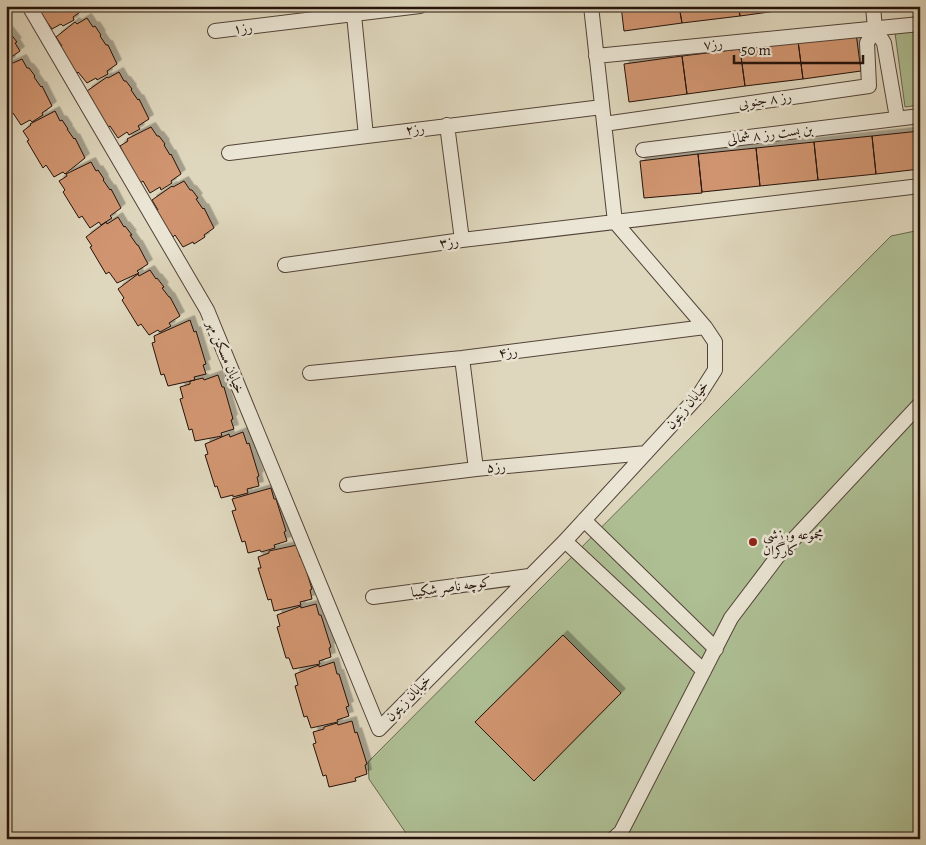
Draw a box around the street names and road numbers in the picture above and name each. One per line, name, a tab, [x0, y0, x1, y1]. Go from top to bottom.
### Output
street label: رز۱	[232, 18, 254, 38]
street label: رز۷	[702, 34, 724, 54]
street label: رز ۸ جنوبی	[737, 87, 793, 113]
street label: رز۲	[404, 118, 426, 140]
street label: بن بست رز ۸ شمالی	[726, 119, 814, 149]
street label: رز۳	[438, 231, 460, 253]
street label: خیابان مسکن مهر	[202, 316, 249, 397]
street label: رز۴	[497, 341, 519, 363]
street label: خیابان زیتون	[661, 376, 713, 434]
street label: رز۵	[486, 457, 506, 477]
street label: کوچه ناصر شکیبا	[410, 572, 492, 602]
street label: خیابان زیتون	[381, 670, 435, 726]

